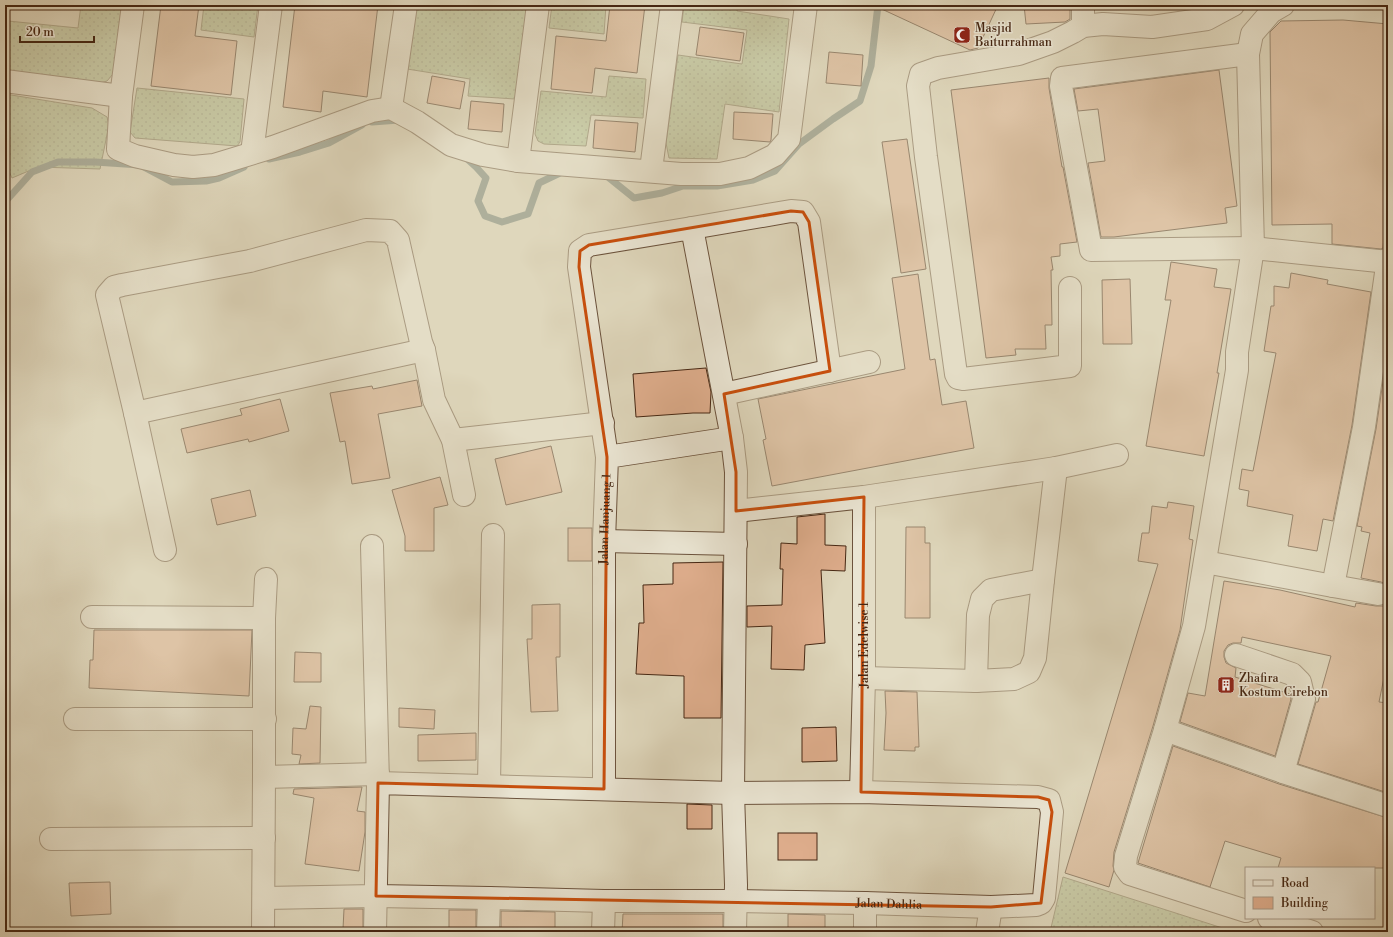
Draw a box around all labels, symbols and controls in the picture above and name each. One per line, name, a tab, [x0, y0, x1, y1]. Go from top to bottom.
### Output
scale bar	[20, 18, 94, 44]
place label: Masjid Baiturrahman	[974, 21, 1052, 50]
text: 20 m	[26, 25, 54, 40]
mosque icon: Masjid Baiturrahman	[952, 25, 972, 45]
street label: Jalan Hanjuang 1	[596, 472, 614, 566]
street label: Jalan Edelwise 1	[856, 601, 872, 689]
place label: Zhafira Kostum Cirebon	[1239, 671, 1328, 700]
building icon: Zhafira Kostum Cirebon	[1216, 675, 1236, 695]
legend	[1245, 867, 1375, 919]
text: Road	[1281, 876, 1309, 891]
street label: Jalan Dahlia	[854, 895, 923, 912]
text: Building	[1280, 896, 1329, 911]

